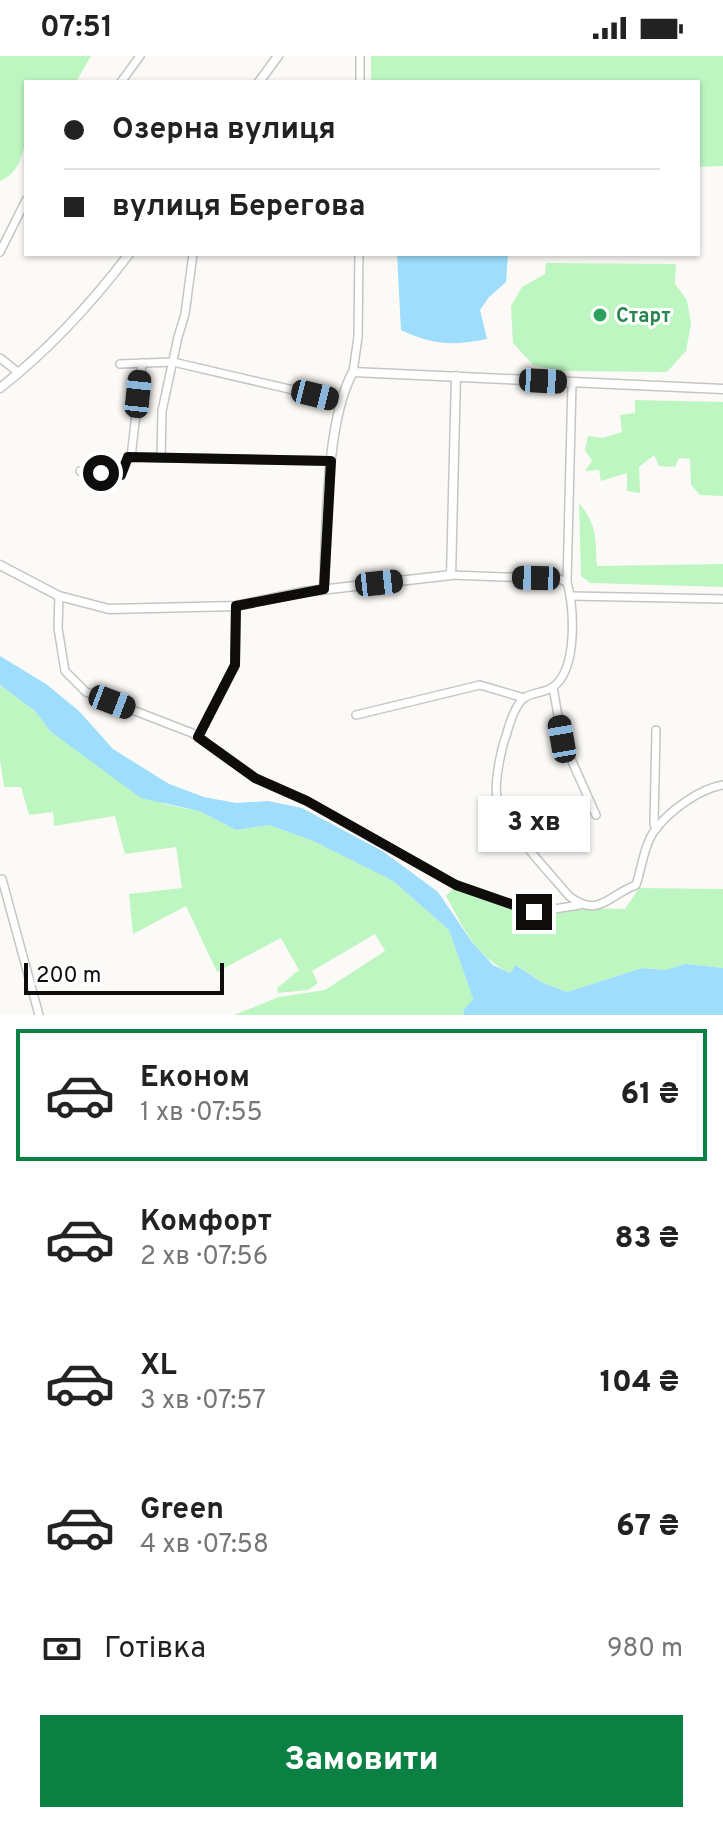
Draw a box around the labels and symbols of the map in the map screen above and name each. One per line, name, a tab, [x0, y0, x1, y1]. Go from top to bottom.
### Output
place label: Старт	[616, 304, 671, 330]
marker: Старт	[591, 306, 609, 324]
car	[518, 368, 568, 394]
car	[124, 369, 152, 419]
car	[289, 378, 341, 412]
route start	[83, 455, 119, 491]
car	[512, 566, 560, 590]
car	[354, 569, 404, 597]
car	[85, 682, 139, 722]
car	[546, 713, 578, 765]
callout: 3 хв	[478, 796, 590, 852]
route end	[516, 894, 552, 930]
scale bar	[24, 959, 224, 995]

